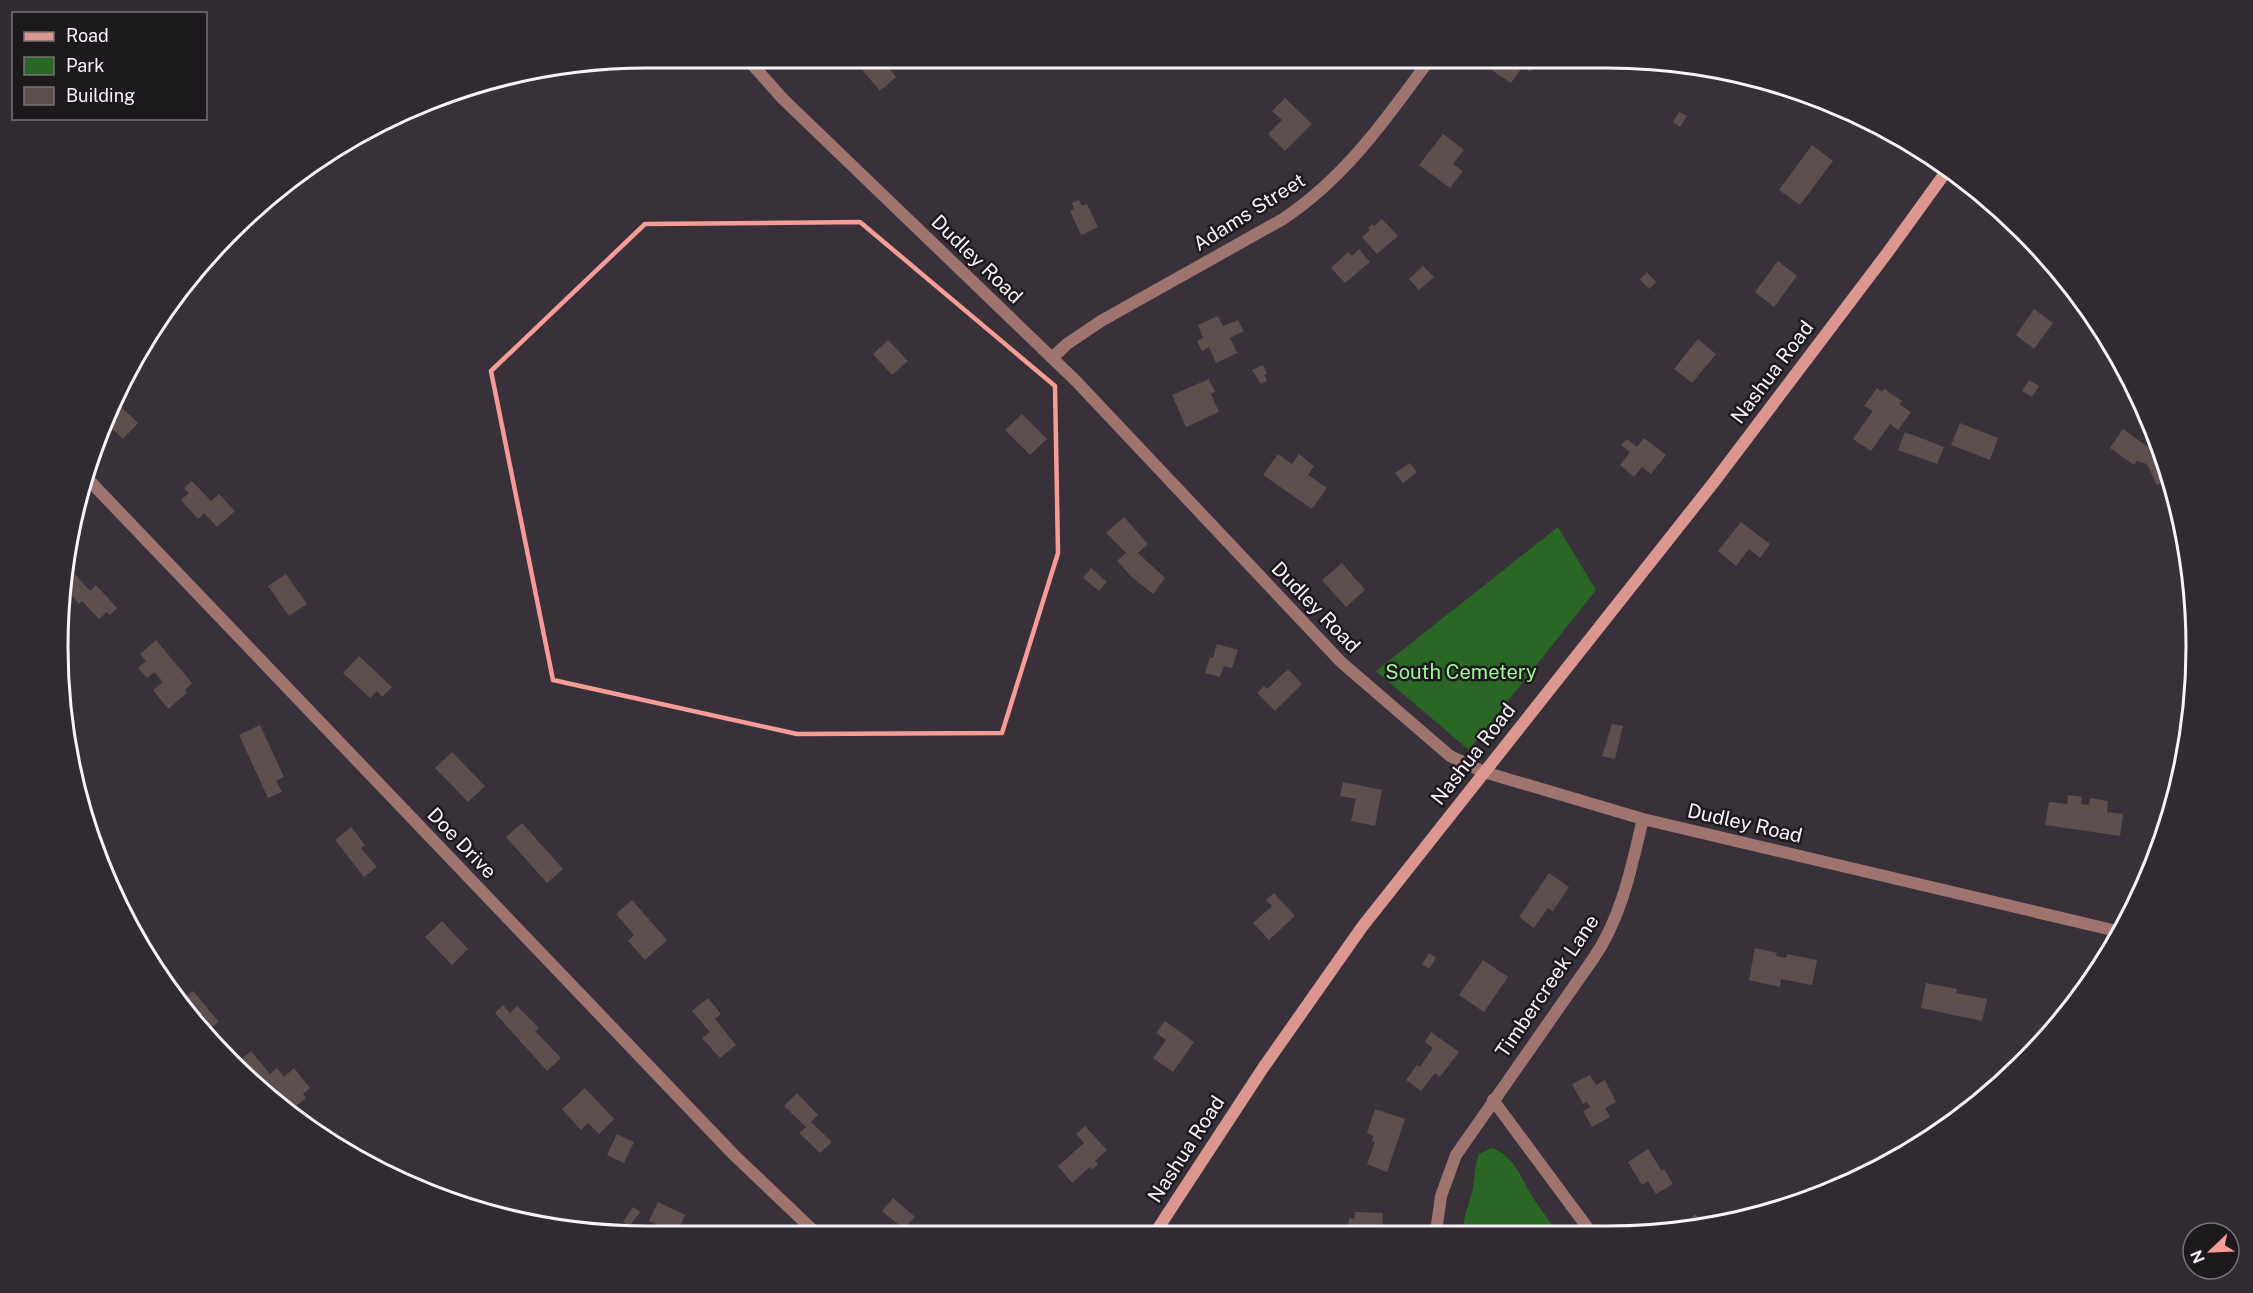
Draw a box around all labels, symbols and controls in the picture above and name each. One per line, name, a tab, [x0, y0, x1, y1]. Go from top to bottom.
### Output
legend	[12, 12, 207, 120]
text: Road	[66, 25, 109, 46]
text: Park	[66, 55, 104, 76]
text: Building	[66, 85, 135, 106]
street label: Adams Street	[1189, 168, 1309, 256]
street label: Dudley Road	[927, 210, 1027, 308]
street label: Nashua Road	[1726, 316, 1818, 428]
street label: Dudley Road	[1267, 557, 1365, 657]
park label: South Cemetery	[1385, 660, 1537, 684]
street label: Nashua Road	[1426, 698, 1520, 810]
street label: Dudley Road	[1685, 798, 1805, 848]
street label: Doe Drive	[422, 803, 502, 883]
street label: Timbercreek Lane	[1490, 910, 1604, 1062]
street label: Nashua Road	[1143, 1091, 1229, 1207]
north arrow	[2181, 1221, 2241, 1281]
text: N	[2186, 1247, 2209, 1266]

